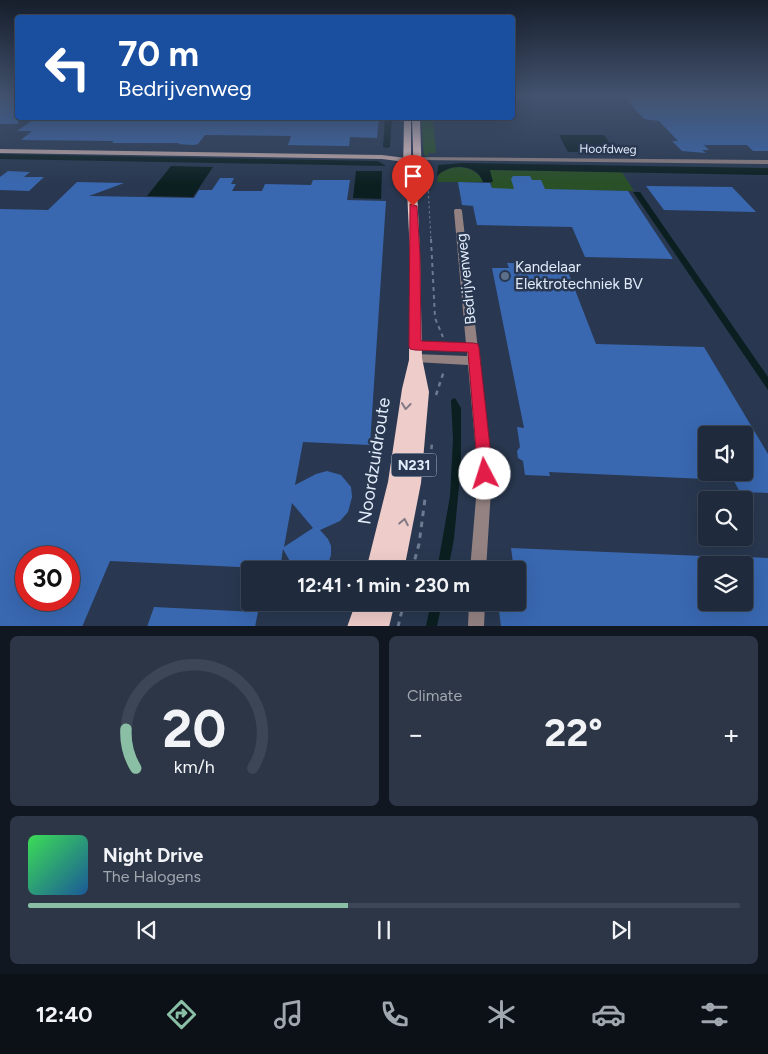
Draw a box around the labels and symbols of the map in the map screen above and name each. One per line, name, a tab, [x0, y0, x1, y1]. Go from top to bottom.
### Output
street label: Hoofdweg	[579, 142, 637, 156]
pin	[392, 155, 434, 206]
street label: Bedrijvenweg	[452, 233, 480, 325]
place label: Kandelaar Elektrotechniek BV	[515, 258, 644, 293]
marker: Kandelaar Elektrotechniek BV	[499, 270, 511, 282]
street label: Noordzuidroute	[353, 396, 395, 526]
one-way arrow	[401, 403, 412, 411]
position arrow	[458, 447, 510, 499]
road number: N231	[392, 454, 436, 476]
one-way arrow	[399, 518, 409, 527]
speed limit sign: 30	[15, 546, 80, 611]

